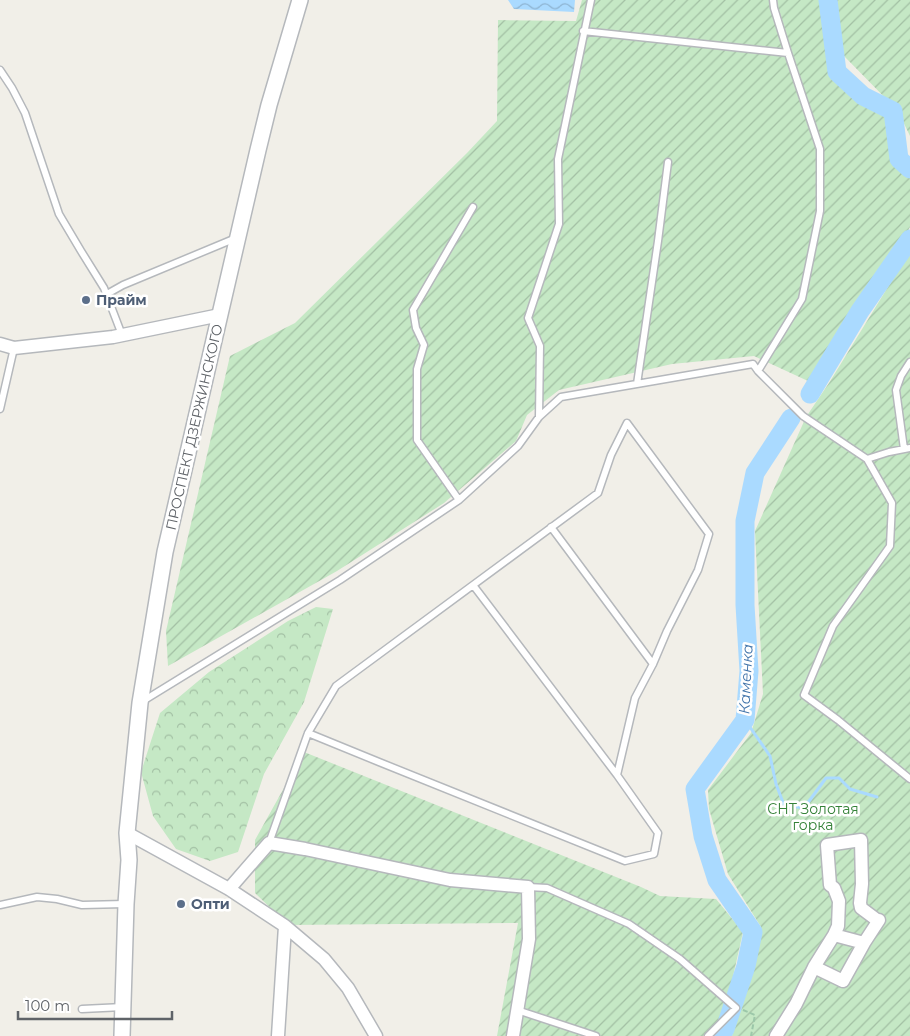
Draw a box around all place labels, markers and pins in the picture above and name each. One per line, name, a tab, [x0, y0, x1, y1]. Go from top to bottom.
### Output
place label: Прайм	[96, 291, 147, 309]
marker: Прайм	[80, 294, 92, 306]
place label: Опти	[191, 895, 230, 913]
marker: Опти	[175, 898, 187, 910]

